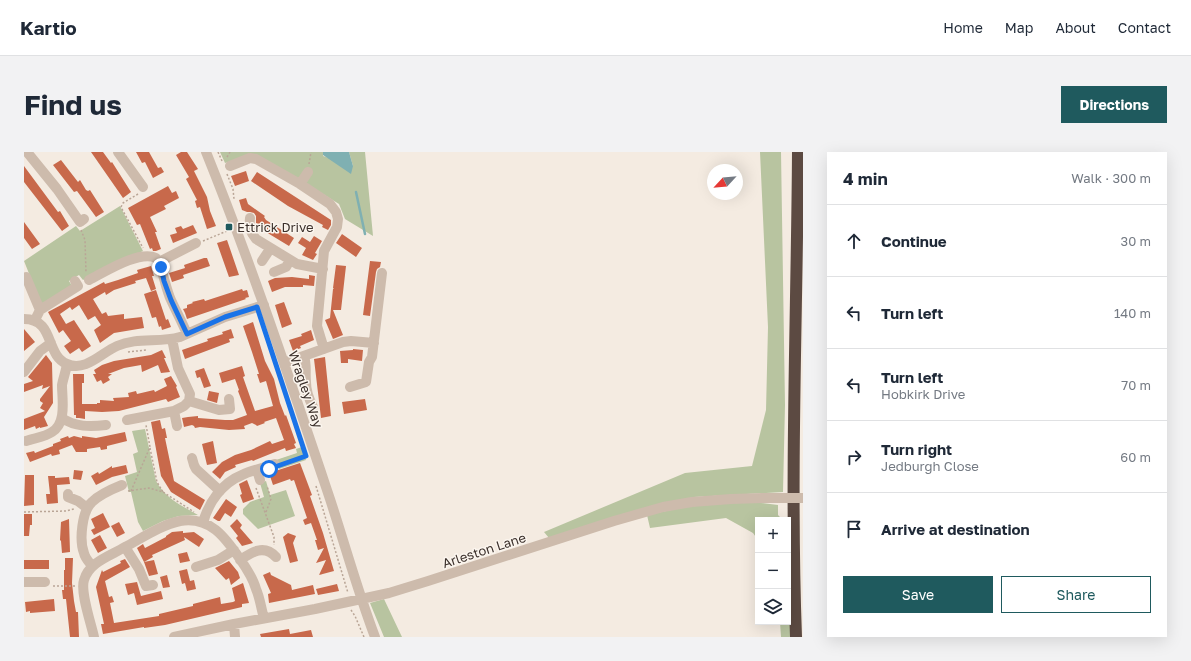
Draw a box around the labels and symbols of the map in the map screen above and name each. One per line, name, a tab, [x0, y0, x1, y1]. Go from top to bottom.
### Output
north arrow	[707, 164, 743, 200]
place label: Ettrick Drive	[237, 219, 314, 235]
marker: Ettrick Drive	[224, 222, 234, 232]
route end	[152, 258, 170, 276]
street label: Wragley Way	[285, 348, 327, 430]
route start	[260, 460, 278, 478]
street label: Arleston Lane	[440, 529, 528, 571]

